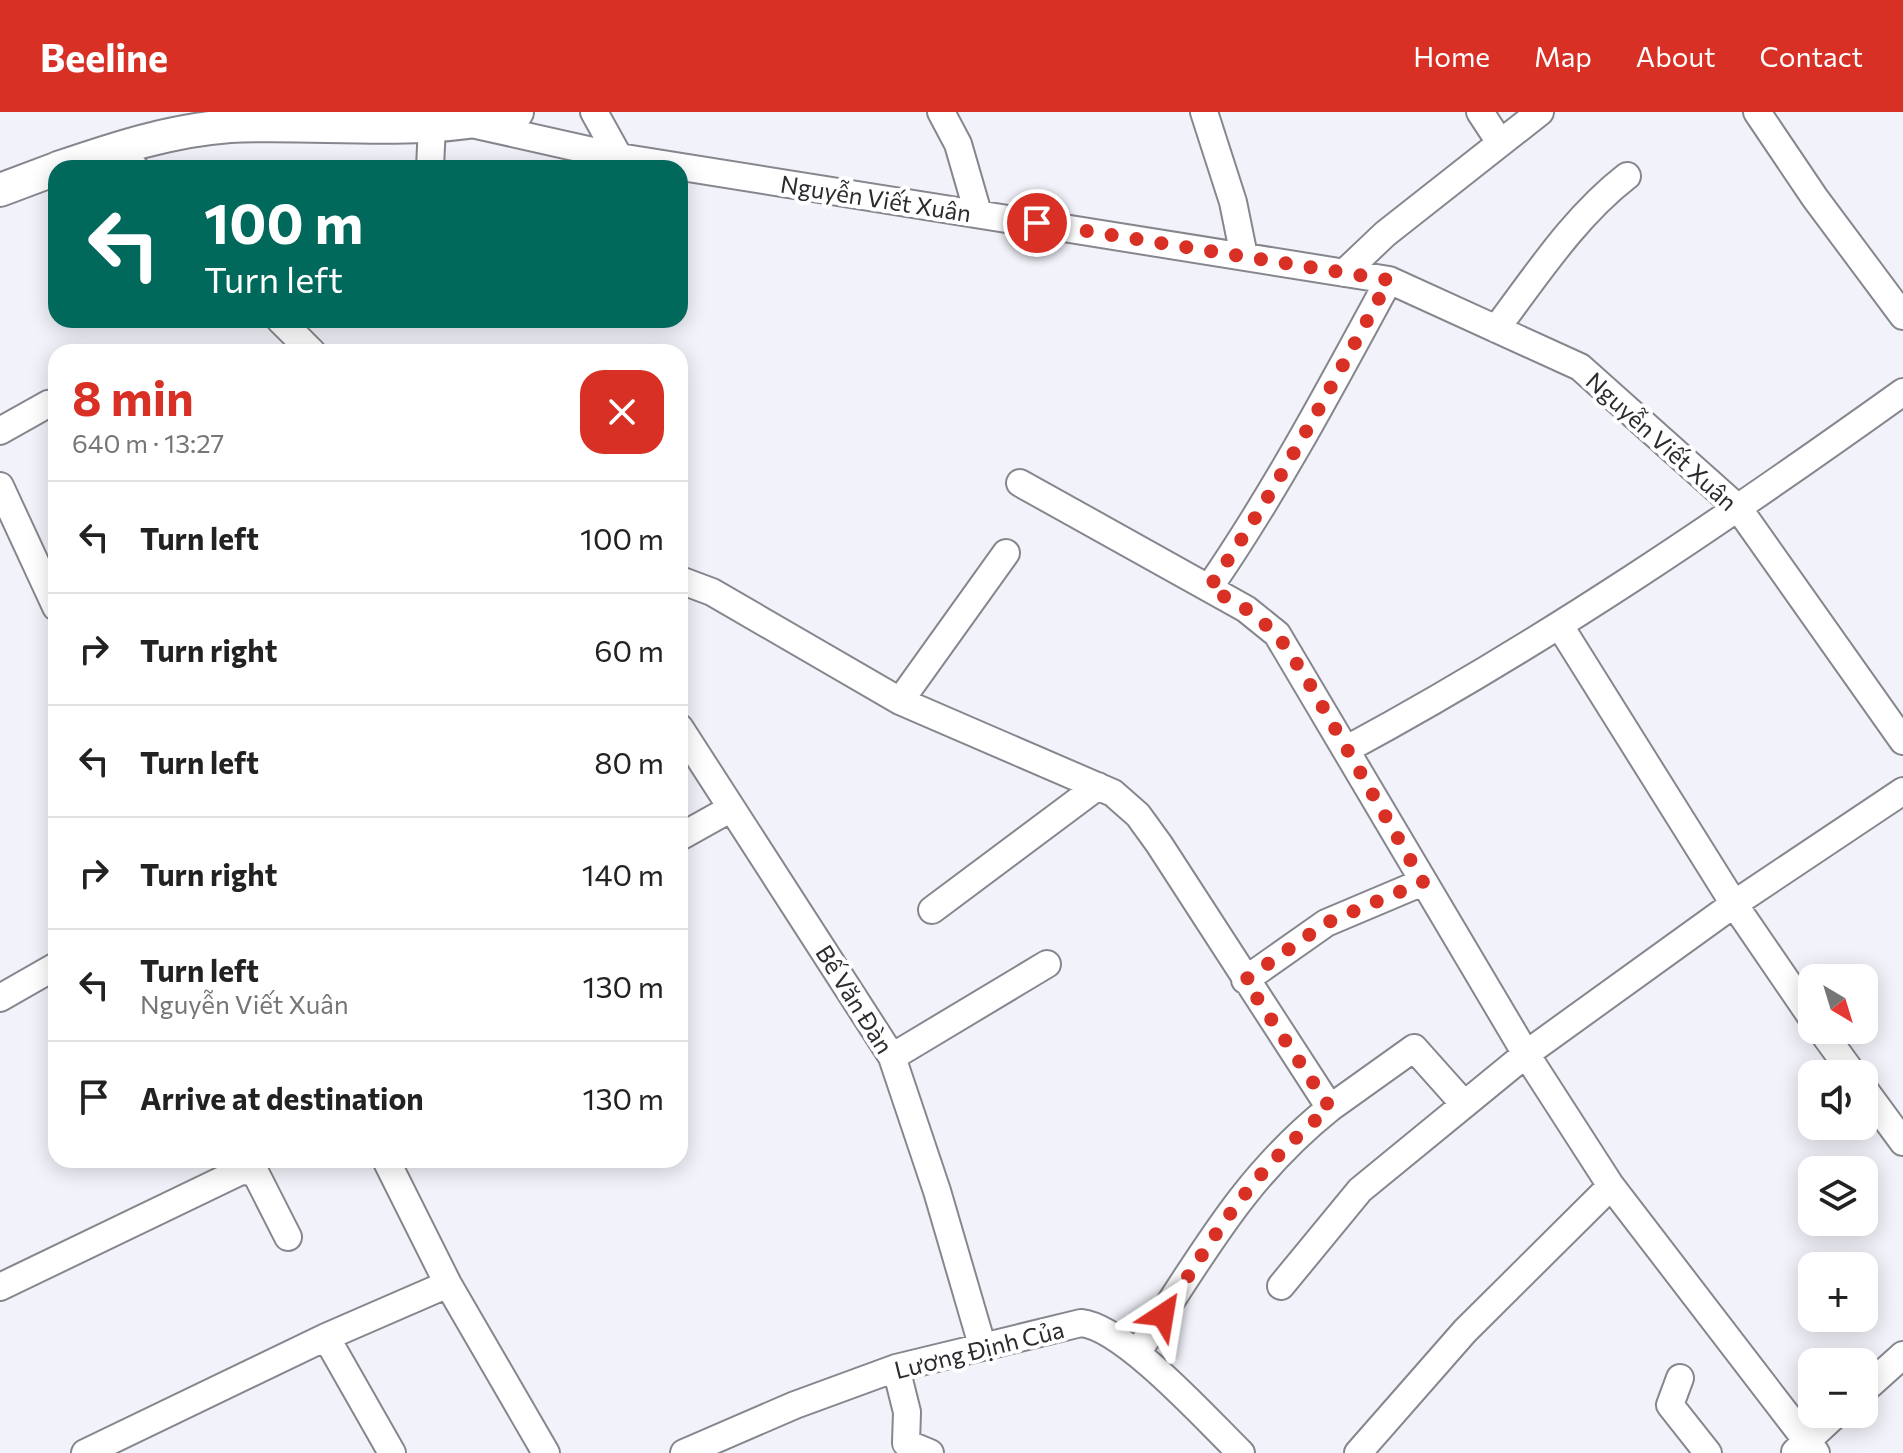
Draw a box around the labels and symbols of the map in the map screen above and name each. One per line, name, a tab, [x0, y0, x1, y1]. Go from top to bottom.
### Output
street label: Nguyễn Viết Xuân	[779, 169, 973, 227]
pin	[1003, 189, 1071, 257]
street label: Nguyễn Viết Xuân	[1581, 366, 1743, 516]
street label: Bế Văn Đàn	[810, 939, 900, 1059]
north arrow	[1798, 964, 1878, 1044]
position arrow	[1121, 1273, 1205, 1357]
street label: Lương Định Của	[891, 1314, 1067, 1384]

